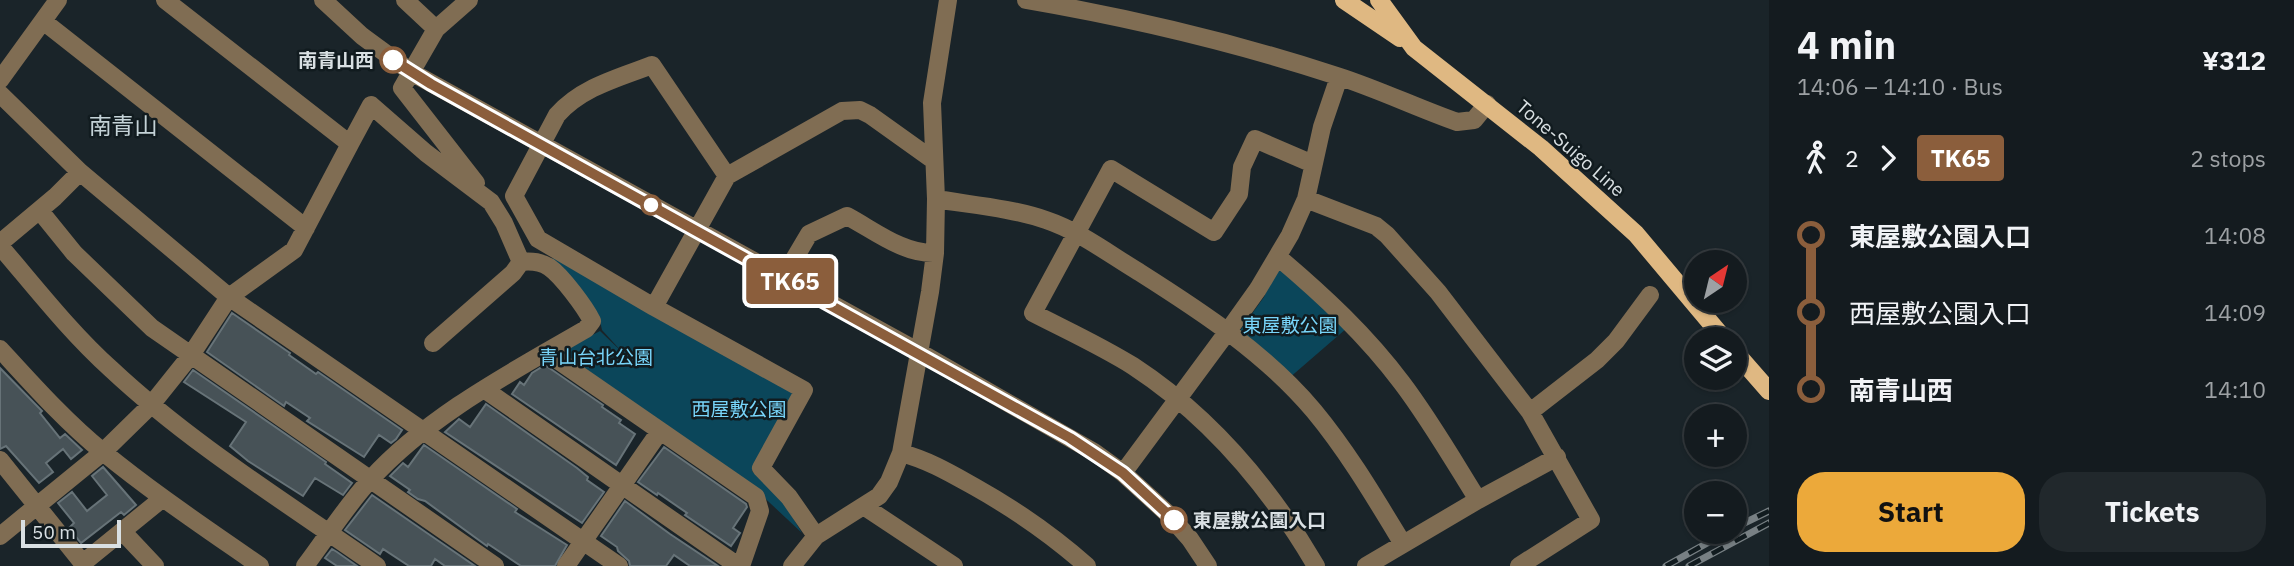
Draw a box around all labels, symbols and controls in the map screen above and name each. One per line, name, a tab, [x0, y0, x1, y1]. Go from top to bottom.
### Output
text: 4 min	[1797, 20, 1896, 69]
text: ¥312	[2202, 43, 2266, 77]
marker: 南青山西	[380, 47, 406, 73]
place label: 南青山西	[298, 48, 374, 72]
text: 14:06 – 14:10 · Bus	[1797, 71, 2003, 101]
street label: Tone-Suigo Line	[1512, 94, 1630, 202]
district label: 南青山	[89, 110, 158, 140]
icon: walk	[1797, 139, 1835, 177]
icon: forward	[1869, 139, 1907, 177]
text: TK65	[1931, 142, 1990, 174]
text: 2	[1845, 143, 1859, 173]
text: 2 stops	[2190, 143, 2266, 173]
unlabelled marker	[641, 195, 661, 215]
text: 東屋敷公園入口	[1849, 219, 2031, 253]
text: 14:08	[2204, 220, 2266, 250]
north arrow	[1684, 250, 1746, 313]
map controls	[1684, 250, 1747, 544]
line badge: TK65	[741, 258, 839, 304]
text: TK65	[760, 265, 820, 297]
text: 西屋敷公園入口	[1849, 296, 2031, 330]
text: 14:09	[2204, 297, 2266, 327]
park label: 東屋敷公園	[1242, 313, 1338, 337]
button: layers	[1684, 327, 1747, 390]
park label: 青山台北公園	[539, 345, 653, 369]
text: 南青山西	[1849, 373, 1953, 407]
text: 14:10	[2204, 374, 2266, 404]
park label: 西屋敷公園	[691, 397, 787, 421]
button: +	[1684, 404, 1747, 467]
button: Start	[1797, 472, 2025, 552]
button: Tickets	[2039, 472, 2266, 552]
button: −	[1684, 481, 1747, 544]
marker: 東屋敷公園入口	[1161, 507, 1187, 533]
place label: 東屋敷公園入口	[1193, 508, 1326, 532]
scale bar	[21, 517, 121, 549]
text: 50 m	[32, 520, 76, 544]

